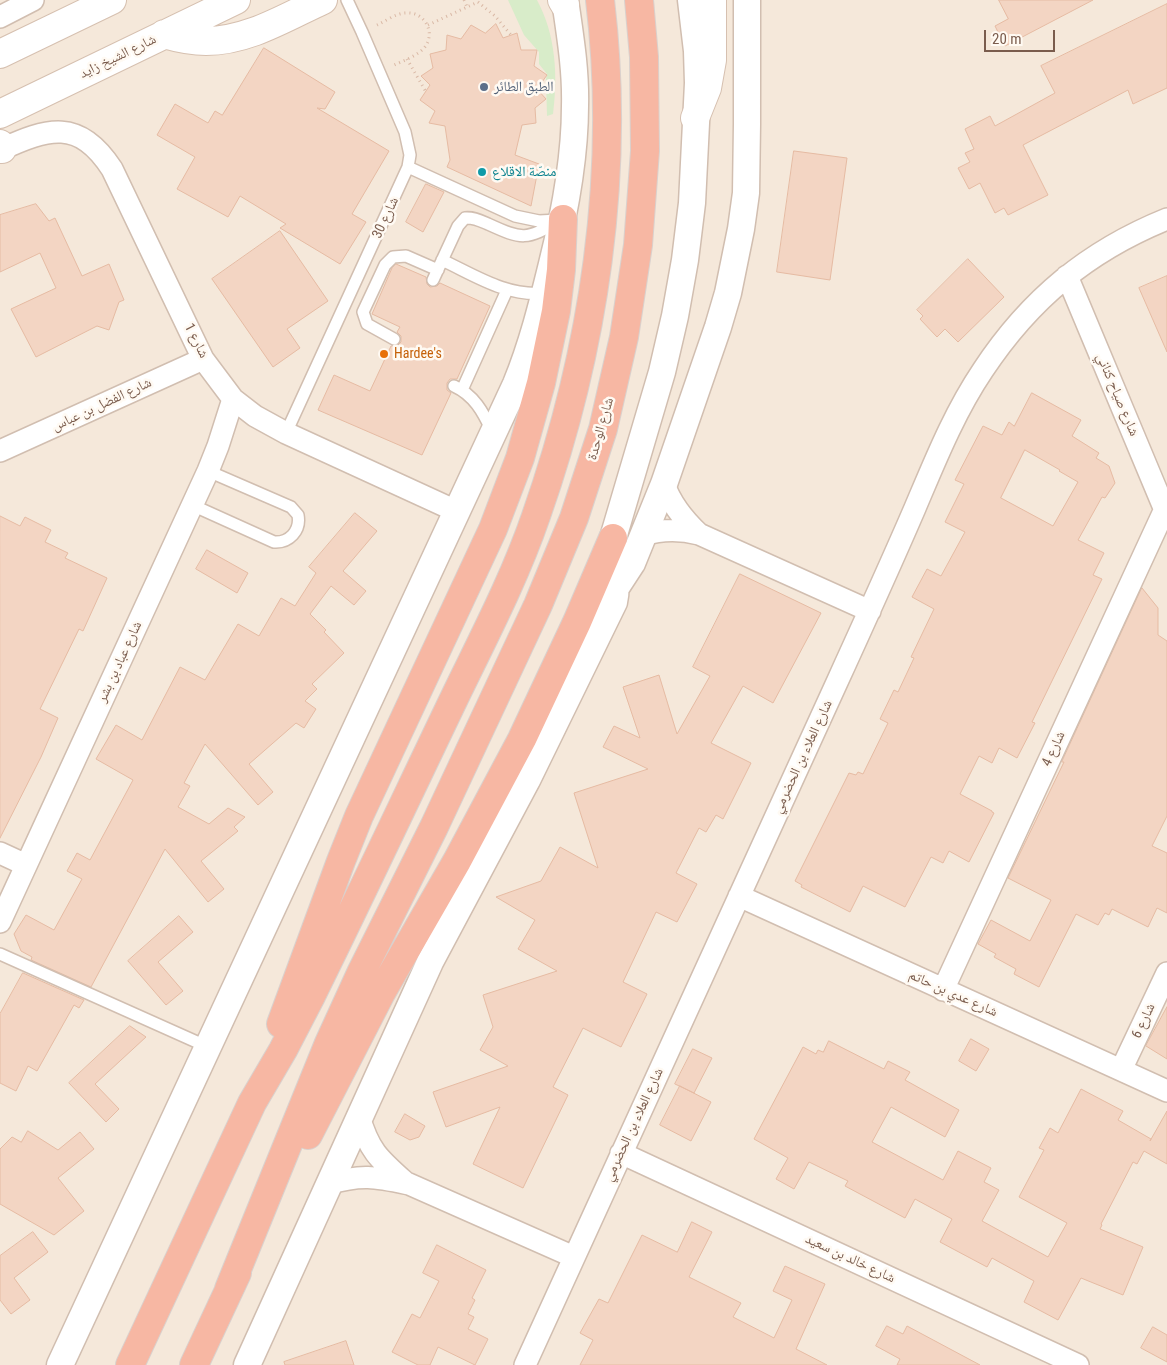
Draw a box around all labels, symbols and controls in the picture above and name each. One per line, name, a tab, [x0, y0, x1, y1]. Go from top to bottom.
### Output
scale bar	[987, 20, 1058, 52]
text: 20 m	[992, 30, 1022, 48]
street label: شارع الشيخ زايد	[77, 31, 159, 83]
place label: الطبق الطائر	[494, 79, 554, 95]
marker: الطبق الطائر	[478, 81, 490, 93]
place label: منصّة الاقلاع	[492, 164, 556, 180]
marker: منصّة الاقلاع	[476, 166, 488, 178]
street label: شارع 30	[369, 195, 403, 241]
street label: شارع 1	[180, 321, 212, 361]
place label: Hardee's	[394, 346, 442, 362]
marker: Hardee's	[378, 348, 390, 360]
street label: شارع صياح كناني	[1092, 351, 1142, 439]
street label: شارع الفضل بن عباس	[49, 375, 155, 435]
street label: شارع الوحدة	[584, 396, 618, 462]
street label: شارع عباد بن بشر	[94, 619, 146, 705]
street label: شارع العلاء بن الحضرمي	[769, 698, 837, 816]
street label: شارع 4	[1039, 729, 1069, 769]
street label: شارع عدي بن حاتم	[906, 967, 1000, 1021]
street label: شارع 6	[1129, 1001, 1159, 1041]
street label: شارع العلاء بن الحضرمي	[600, 1066, 668, 1184]
street label: شارع خالد بن سعيد	[802, 1231, 898, 1287]

